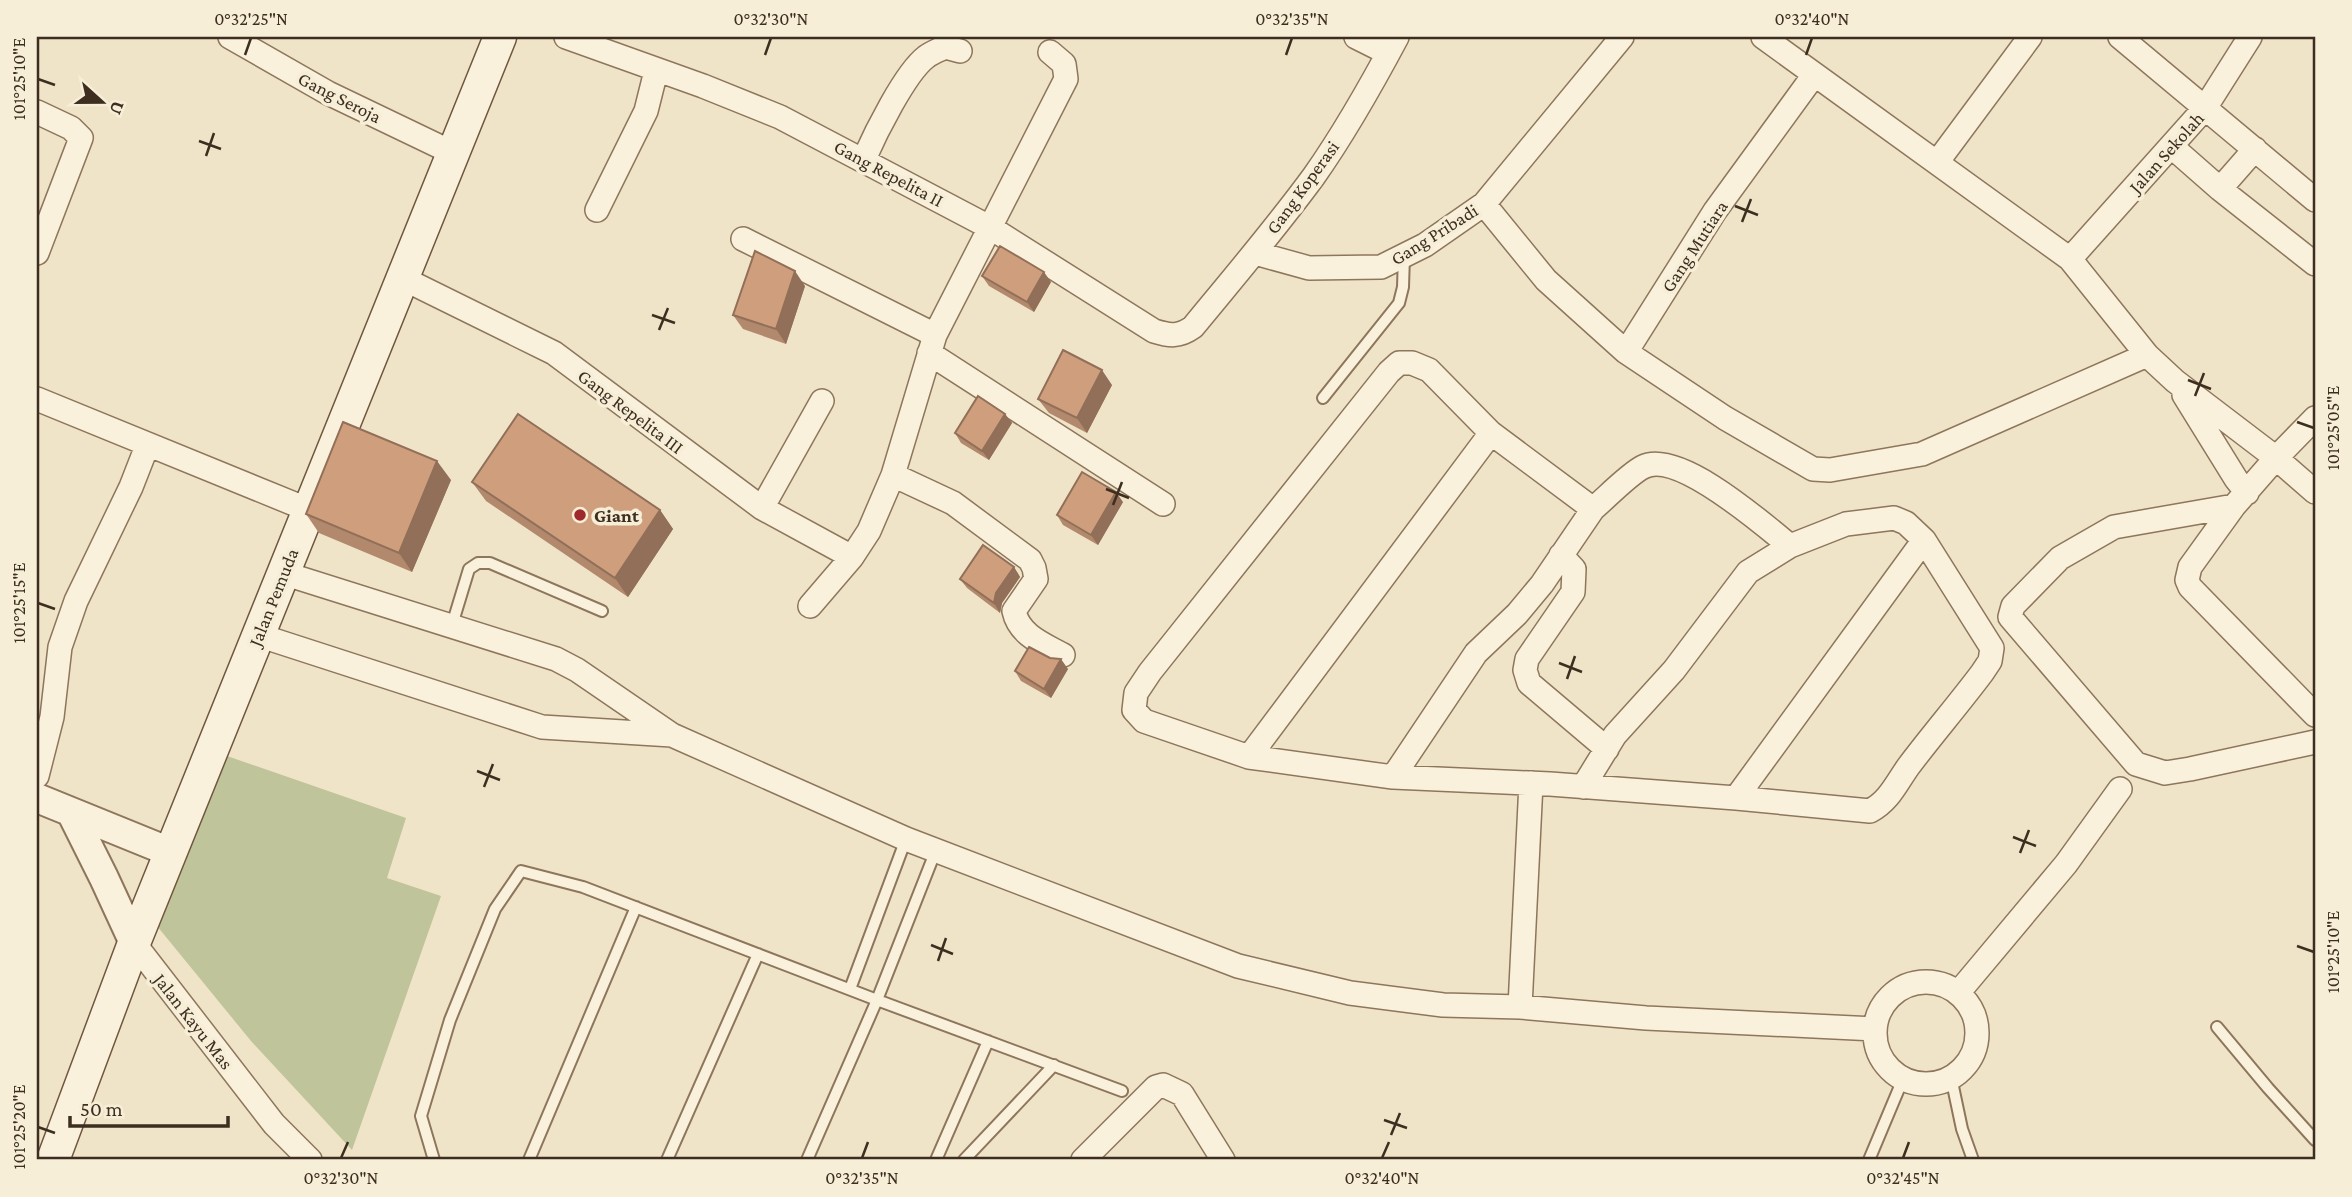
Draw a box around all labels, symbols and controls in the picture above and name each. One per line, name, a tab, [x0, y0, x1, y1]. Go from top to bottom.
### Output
text: 0°32'25"N	[214, 9, 288, 29]
text: 0°32'30"N	[734, 9, 809, 29]
text: 0°32'35"N	[1255, 9, 1329, 29]
text: 0°32'40"N	[1775, 9, 1850, 29]
text: 101°25'10"E	[9, 38, 29, 120]
north arrow	[66, 66, 136, 136]
street label: Gang Seroja	[294, 68, 385, 128]
text: U	[105, 98, 130, 118]
street label: Jalan Sekolah	[2123, 108, 2208, 199]
street label: Gang Repelita II	[831, 136, 947, 211]
street label: Gang Koperasi	[1262, 137, 1343, 238]
street label: Gang Mutiara	[1657, 196, 1732, 296]
street label: Gang Pribadi	[1387, 199, 1482, 269]
street label: Gang Repelita III	[574, 365, 688, 458]
text: 101°25'05"E	[2323, 386, 2343, 470]
place label: Giant	[594, 505, 639, 526]
marker: Giant	[572, 507, 588, 523]
street label: Jalan Pemuda	[244, 545, 303, 651]
text: 101°25'15"E	[9, 562, 29, 643]
text: 101°25'10"E	[2323, 911, 2343, 993]
street label: Jalan Kayu Mas	[148, 968, 238, 1073]
text: 101°25'20"E	[9, 1084, 29, 1169]
scale bar	[70, 1085, 228, 1129]
text: 50 m	[80, 1097, 123, 1121]
text: 0°32'30"N	[304, 1168, 379, 1188]
text: 0°32'35"N	[825, 1168, 899, 1188]
text: 0°32'40"N	[1345, 1168, 1420, 1188]
text: 0°32'45"N	[1866, 1168, 1940, 1188]

